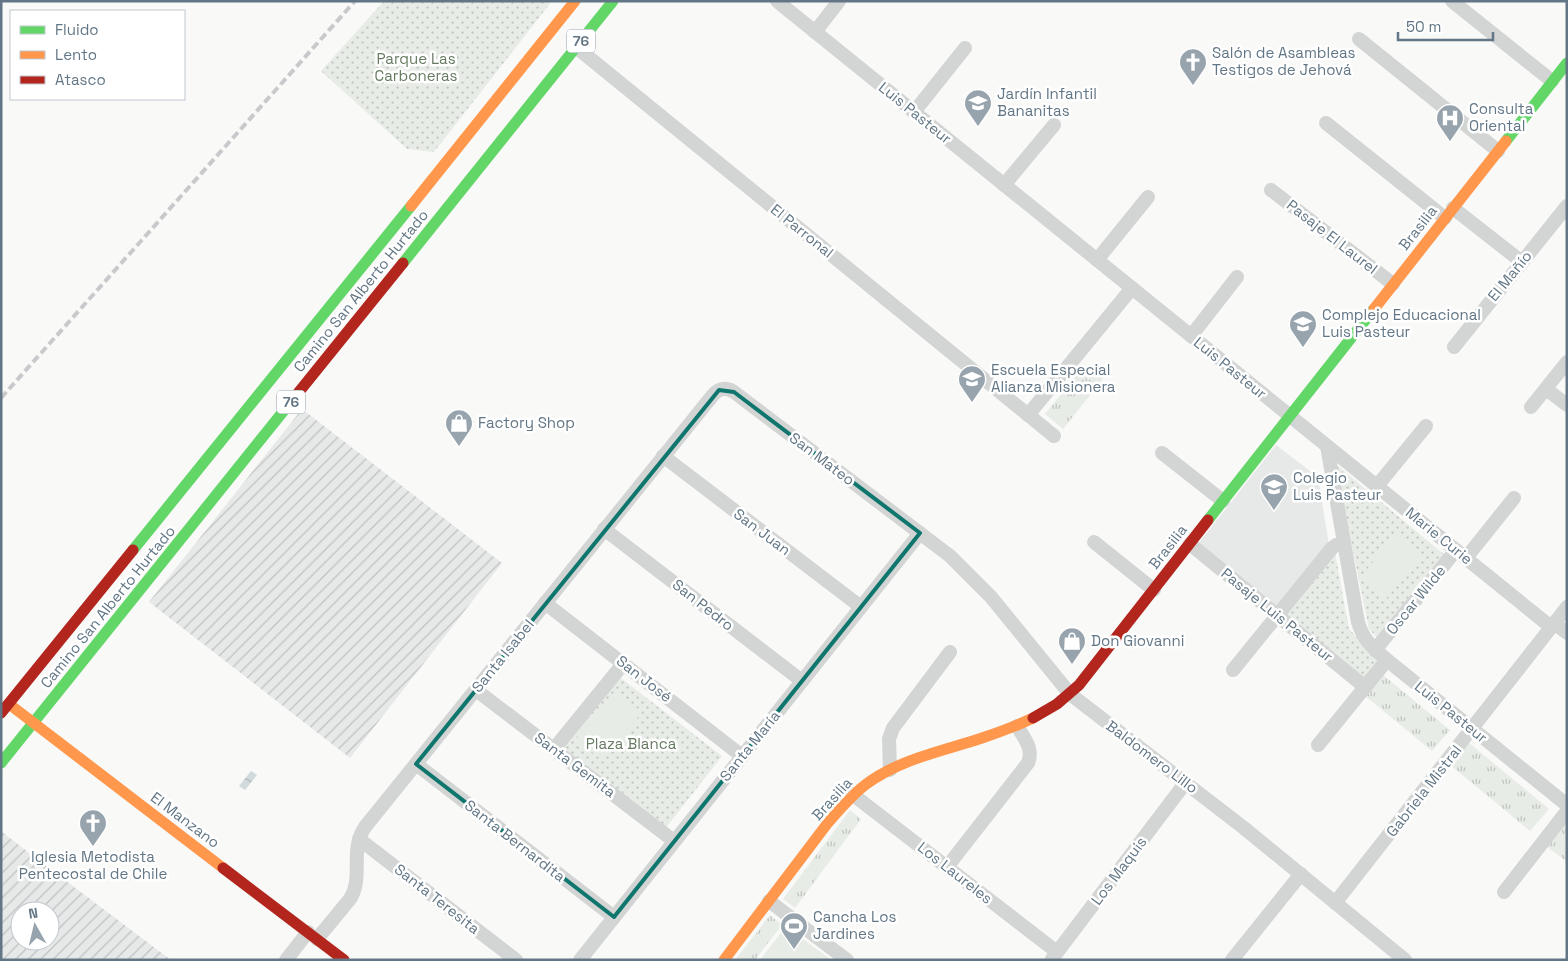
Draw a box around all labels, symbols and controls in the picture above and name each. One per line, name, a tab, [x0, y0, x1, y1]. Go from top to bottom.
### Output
legend	[10, 10, 185, 100]
scale bar	[1398, 10, 1493, 42]
text: 50 m	[1406, 17, 1441, 36]
text: Fluido	[55, 20, 99, 39]
road number: 76	[567, 29, 595, 52]
place label: Salón de Asambleas Testigos de Jehová	[1212, 43, 1356, 79]
text: Lento	[55, 45, 97, 64]
church icon: Salón de Asambleas Testigos de Jehová	[1178, 47, 1208, 86]
park label: Parque Las Carboneras	[375, 49, 457, 85]
text: Atasco	[55, 70, 106, 89]
street label: Luis Pasteur	[875, 77, 956, 148]
place label: Jardín Infantil Bananitas	[997, 84, 1097, 120]
school or university icon: Jardín Infantil Bananitas	[963, 88, 993, 127]
place label: Consulta Oriental	[1469, 99, 1534, 135]
hospital icon: Consulta Oriental	[1435, 103, 1465, 142]
street label: Pasaje El Laurel	[1283, 195, 1382, 278]
street label: El Parronal	[767, 200, 838, 262]
street label: Brasilia	[1394, 201, 1441, 254]
street label: Camino San Alberto Hurtado	[289, 206, 432, 376]
street label: El Mañío	[1483, 247, 1536, 305]
place label: Complejo Educacional Luis Pasteur	[1322, 305, 1481, 341]
school or university icon: Complejo Educacional Luis Pasteur	[1288, 309, 1318, 348]
street label: Luis Pasteur	[1190, 332, 1271, 403]
place label: Escuela Especial Alianza Misionera	[991, 360, 1116, 396]
school or university icon: Escuela Especial Alianza Misionera	[957, 364, 987, 403]
road number: 76	[277, 391, 305, 414]
shop icon: Factory Shop	[444, 408, 474, 447]
place label: Factory Shop	[478, 413, 575, 432]
street label: San Mateo	[786, 428, 859, 489]
place label: Colegio Luis Pasteur	[1293, 468, 1382, 504]
school or university icon: Colegio Luis Pasteur	[1259, 472, 1289, 511]
street label: Marie Curie	[1402, 503, 1477, 568]
street label: San Juan	[730, 504, 795, 559]
street label: Brasilia	[1144, 520, 1191, 573]
street label: Camino San Alberto Hurtado	[36, 522, 179, 692]
street label: Oscar Wilde	[1382, 561, 1449, 638]
street label: Pasaje Luis Pasteur	[1217, 564, 1337, 666]
street label: San Pedro	[669, 575, 738, 635]
street label: Santa Isabel	[467, 615, 538, 696]
shop icon: Don Giovanni	[1057, 626, 1087, 665]
place label: Don Giovanni	[1091, 631, 1184, 650]
street label: San José	[613, 651, 676, 706]
street label: Luis Pasteur	[1411, 676, 1492, 747]
street label: Santa María	[715, 706, 784, 785]
street label: Baldomero Lillo	[1103, 716, 1202, 797]
street label: Santa Gemita	[531, 728, 620, 802]
park label: Plaza Blanca	[586, 734, 677, 753]
street label: Gabriela Mistral	[1382, 741, 1465, 840]
street label: Brasilia	[807, 773, 856, 824]
street label: El Manzano	[147, 787, 224, 852]
street label: Santa Bernardita	[461, 795, 570, 886]
church icon: Iglesia Metodista Pentecostal de Chile	[78, 808, 108, 847]
street label: Los Maquis	[1087, 833, 1151, 909]
street label: Los Laureles	[914, 838, 997, 908]
place label: Iglesia Metodista Pentecostal de Chile	[19, 847, 167, 883]
street label: Santa Teresita	[391, 859, 484, 938]
north arrow	[10, 901, 60, 951]
text: N	[27, 904, 39, 923]
place label: Cancha Los Jardines	[813, 907, 897, 943]
sports icon: Cancha Los Jardines	[779, 911, 809, 950]

